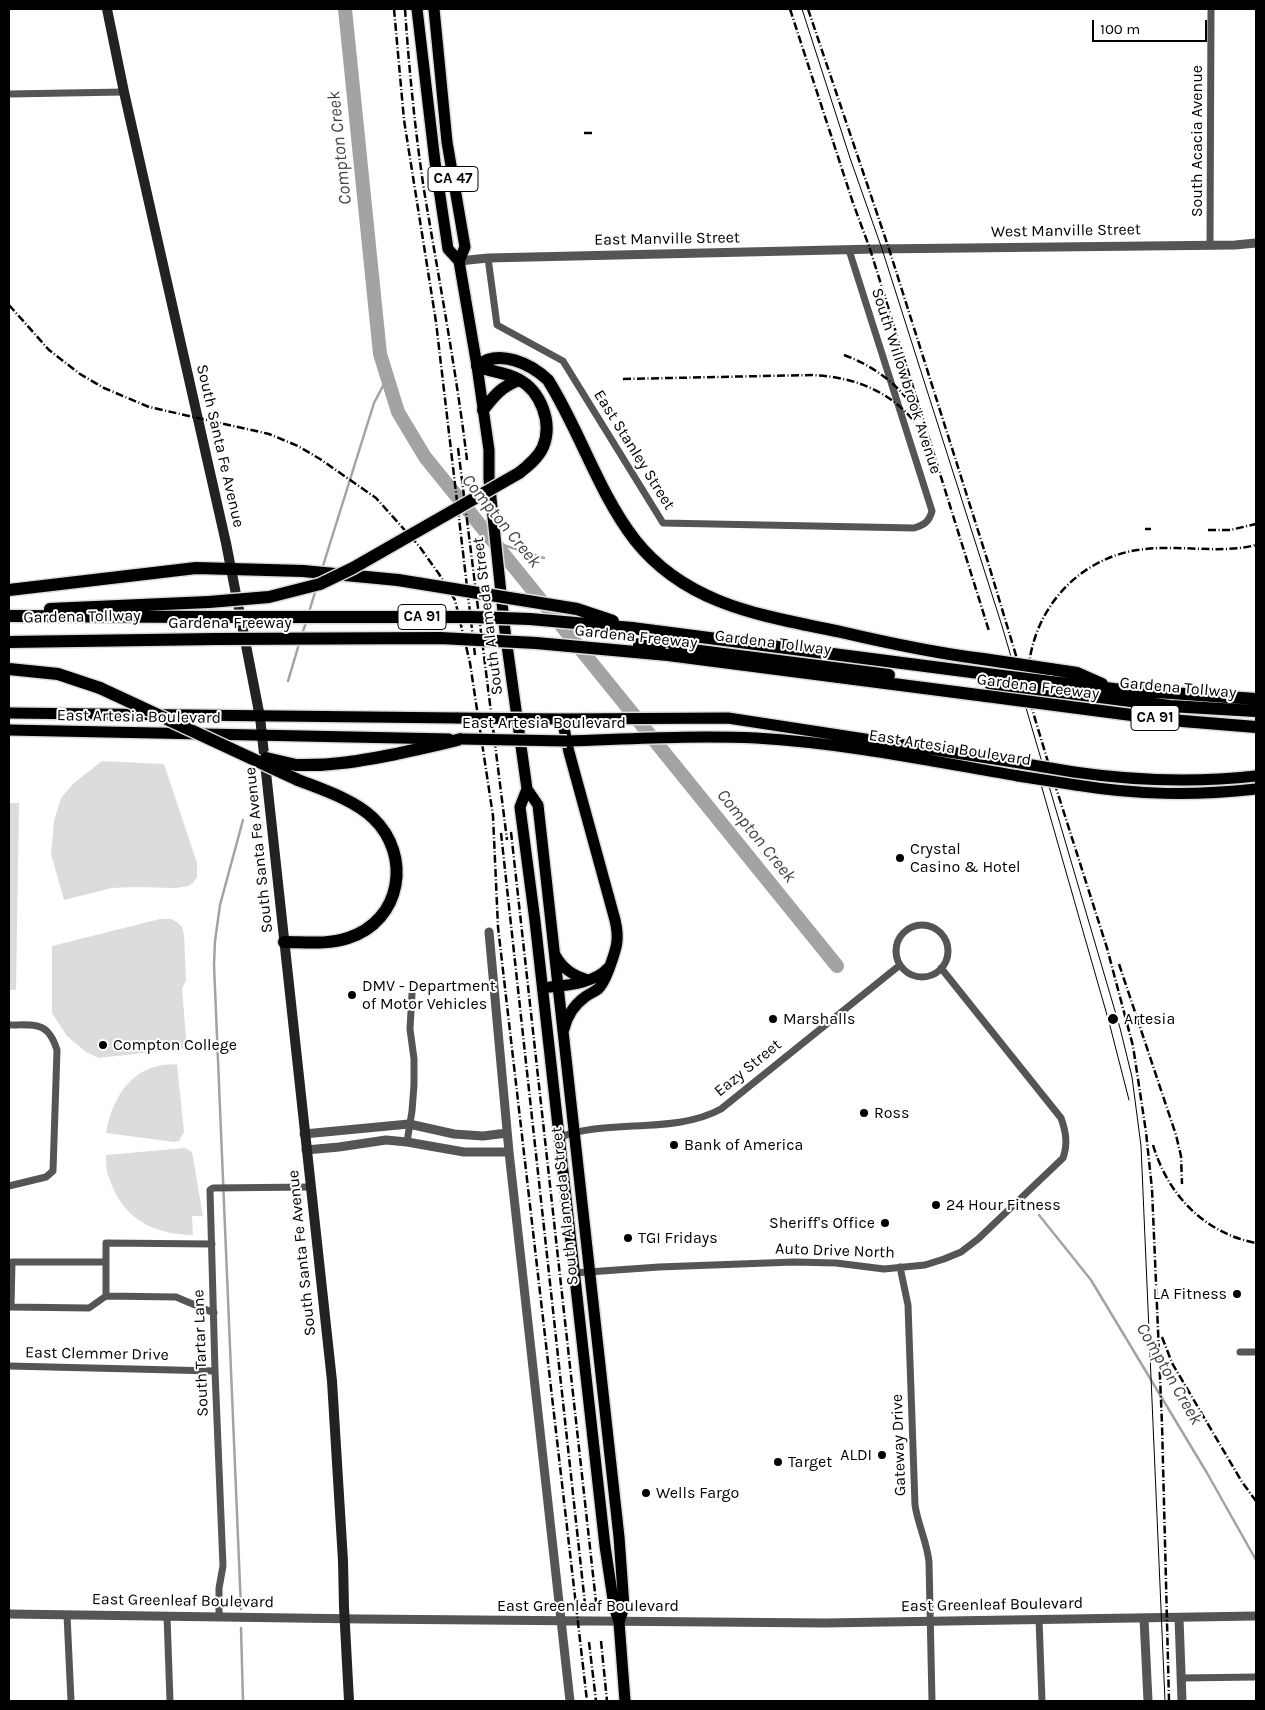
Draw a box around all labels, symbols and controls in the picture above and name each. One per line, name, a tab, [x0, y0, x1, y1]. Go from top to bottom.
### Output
scale bar	[1095, 10, 1210, 42]
text: 100 m	[1100, 20, 1140, 38]
street label: South Acacia Avenue	[1187, 65, 1207, 217]
water label: Compton Creek	[323, 90, 357, 206]
road number: CA 47	[428, 166, 478, 192]
street label: West Manville Street	[991, 220, 1141, 242]
street label: East Manville Street	[594, 228, 740, 250]
street label: South Willowbrook Avenue	[867, 286, 945, 476]
street label: South Santa Fe Avenue	[192, 363, 248, 529]
street label: East Stanley Street	[589, 386, 679, 514]
water label: Compton Creek	[457, 470, 545, 572]
street label: South Alameda Street	[469, 536, 507, 696]
road number: CA 91	[398, 604, 446, 630]
street label: Gardena Tollway	[23, 606, 141, 628]
street label: Gardena Freeway	[168, 613, 292, 633]
street label: Gardena Freeway	[574, 621, 698, 653]
street label: Gardena Tollway	[714, 626, 832, 660]
street label: Gardena Freeway	[976, 670, 1100, 704]
street label: Gardena Tollway	[1119, 673, 1237, 703]
street label: East Artesia Boulevard	[57, 706, 221, 728]
road number: CA 91	[1131, 706, 1179, 730]
street label: East Artesia Boulevard	[462, 713, 626, 733]
street label: East Artesia Boulevard	[867, 726, 1033, 770]
street label: South Santa Fe Avenue	[241, 766, 277, 934]
water label: Compton Creek	[712, 785, 800, 887]
place label: Crystal Casino & Hotel	[910, 839, 1021, 877]
marker: Crystal Casino & Hotel	[894, 852, 906, 864]
place label: DMV - Department of Motor Vehicles	[362, 976, 496, 1014]
marker: DMV - Department of Motor Vehicles	[346, 989, 358, 1001]
place label: Marshalls	[783, 1009, 855, 1029]
place label: Artesia	[1124, 1009, 1175, 1029]
marker: Artesia	[1106, 1012, 1120, 1026]
marker: Marshalls	[767, 1013, 779, 1025]
place label: Compton College	[113, 1035, 237, 1055]
street label: Eazy Street	[711, 1035, 785, 1101]
marker: Compton College	[97, 1039, 109, 1051]
place label: Ross	[874, 1103, 909, 1123]
marker: Ross	[858, 1107, 870, 1119]
street label: South Alameda Street	[547, 1126, 583, 1286]
place label: Bank of America	[684, 1135, 803, 1155]
marker: Bank of America	[668, 1139, 680, 1151]
street label: South Santa Fe Avenue	[284, 1169, 320, 1337]
place label: 24 Hour Fitness	[946, 1195, 1061, 1215]
marker: 24 Hour Fitness	[930, 1199, 942, 1211]
place label: Sheriff's Office	[769, 1213, 875, 1233]
marker: Sheriff's Office	[879, 1217, 891, 1229]
place label: TGI Fridays	[638, 1228, 718, 1248]
marker: TGI Fridays	[622, 1232, 634, 1244]
street label: Auto Drive North	[775, 1239, 895, 1263]
place label: LA Fitness	[1153, 1284, 1227, 1304]
marker: LA Fitness	[1231, 1288, 1243, 1300]
street label: South Tartar Lane	[189, 1289, 213, 1417]
water label: Compton Creek	[1131, 1319, 1207, 1429]
street label: East Clemmer Drive	[25, 1343, 169, 1365]
street label: Gateway Drive	[888, 1394, 910, 1496]
place label: ALDI	[840, 1445, 872, 1465]
marker: ALDI	[876, 1449, 888, 1461]
place label: Target	[788, 1452, 832, 1472]
marker: Target	[772, 1456, 784, 1468]
place label: Wells Fargo	[656, 1483, 739, 1503]
marker: Wells Fargo	[640, 1487, 652, 1499]
street label: East Greenleaf Boulevard	[92, 1590, 274, 1612]
street label: East Greenleaf Boulevard	[901, 1594, 1083, 1616]
street label: East Greenleaf Boulevard	[497, 1596, 679, 1616]

